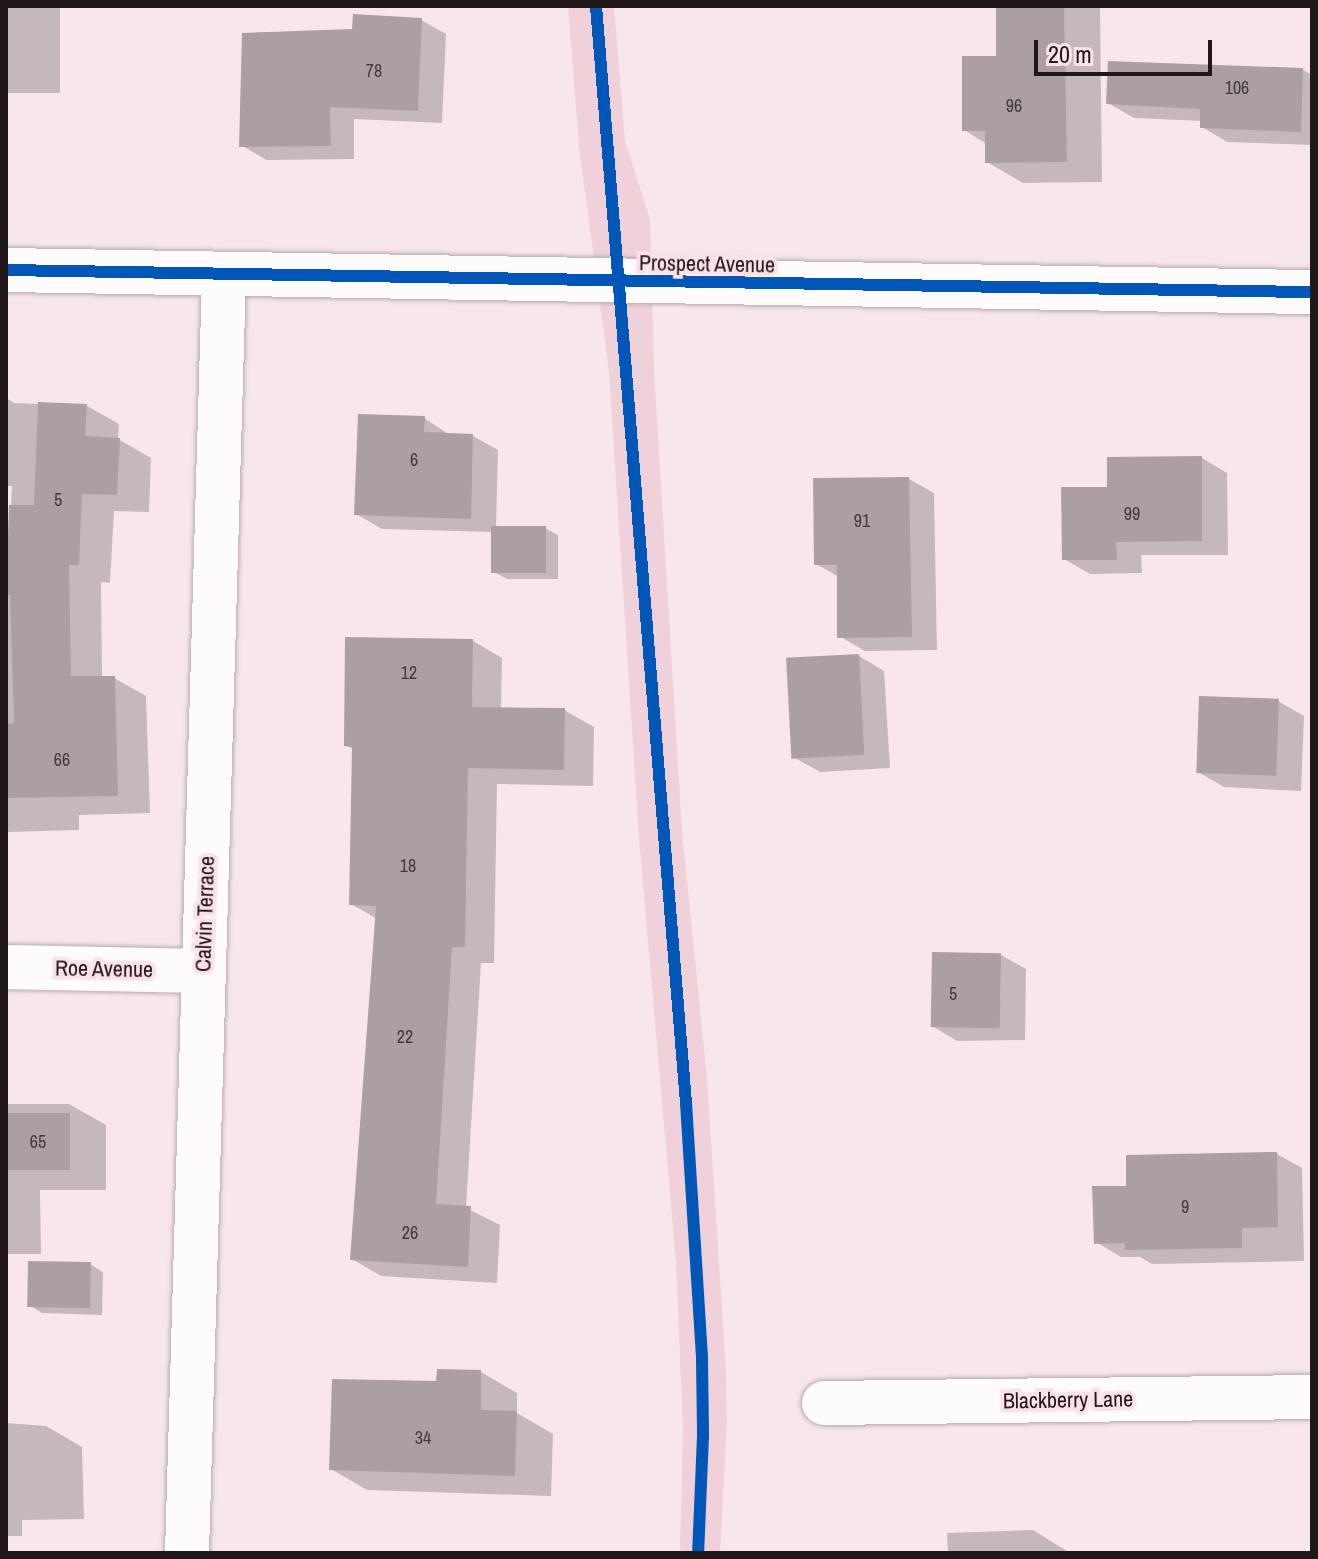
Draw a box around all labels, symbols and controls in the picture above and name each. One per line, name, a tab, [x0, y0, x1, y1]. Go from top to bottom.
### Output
scale bar	[1038, 24, 1216, 74]
text: 20 m	[1048, 38, 1092, 70]
house number: 78	[366, 60, 382, 82]
house number: 106	[1225, 77, 1249, 99]
house number: 96	[1006, 95, 1022, 117]
street label: Prospect Avenue	[638, 250, 776, 278]
house number: 6	[410, 449, 418, 471]
house number: 5	[54, 489, 62, 511]
house number: 99	[1124, 503, 1140, 525]
house number: 91	[854, 510, 870, 532]
house number: 12	[401, 662, 417, 684]
house number: 66	[54, 749, 70, 771]
street label: Calvin Terrace	[190, 855, 220, 973]
house number: 18	[400, 855, 416, 877]
street label: Roe Avenue	[54, 955, 154, 983]
house number: 5	[949, 983, 957, 1005]
house number: 22	[397, 1026, 413, 1048]
house number: 65	[30, 1131, 46, 1153]
house number: 9	[1181, 1196, 1189, 1218]
house number: 26	[402, 1222, 418, 1244]
street label: Blackberry Lane	[1003, 1386, 1133, 1414]
house number: 34	[415, 1427, 431, 1449]

